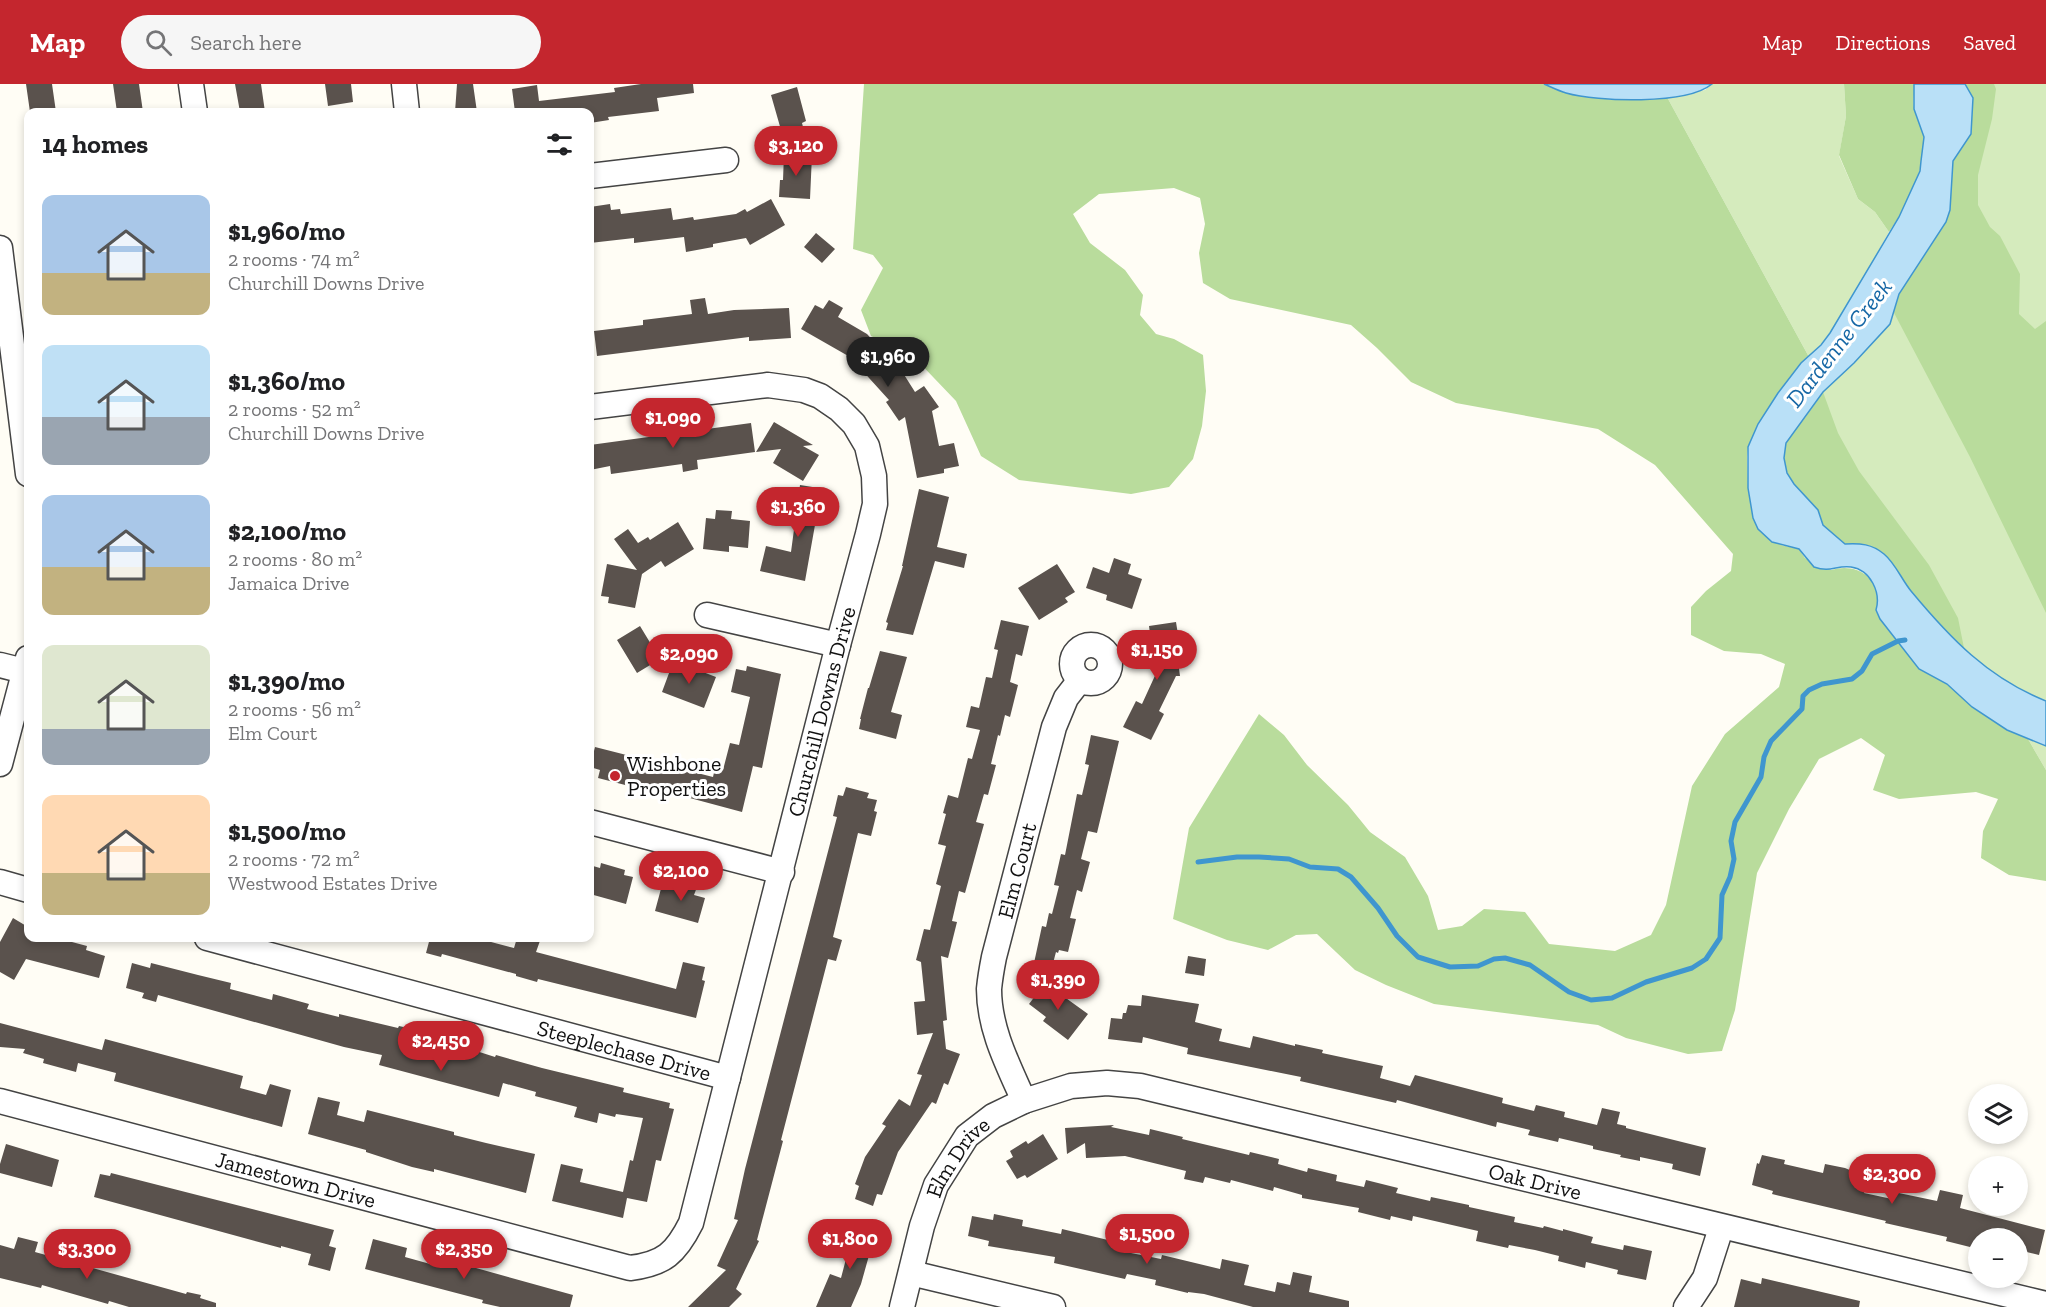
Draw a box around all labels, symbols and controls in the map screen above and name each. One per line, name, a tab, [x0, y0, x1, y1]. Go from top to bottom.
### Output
search box	[121, 15, 541, 69]
text: Map	[30, 26, 85, 59]
icon: search	[142, 26, 175, 59]
text: Search here	[190, 29, 302, 56]
text: Map	[1763, 30, 1803, 55]
text: Directions	[1836, 30, 1930, 55]
text: Saved	[1963, 30, 2016, 55]
pin: $3,120	[747, 126, 845, 177]
text: 14 homes	[42, 128, 148, 160]
icon: filters	[543, 128, 576, 161]
text: $3,120	[768, 133, 824, 157]
text: $1,960/mo	[228, 215, 345, 247]
icon: home	[90, 219, 162, 291]
text: 2 rooms · 74 m²	[228, 247, 360, 271]
text: Churchill Downs Drive	[228, 271, 424, 295]
water label: Dardenne Creek	[1779, 272, 1898, 413]
pin: $1,960	[839, 337, 937, 388]
text: $1,960	[860, 344, 916, 368]
text: $1,360/mo	[228, 365, 345, 397]
icon: home	[90, 369, 162, 441]
text: 2 rooms · 52 m²	[228, 397, 361, 421]
pin: $1,090	[624, 398, 722, 449]
text: $1,090	[645, 405, 701, 429]
text: Churchill Downs Drive	[228, 421, 424, 445]
pin: $1,360	[749, 487, 847, 538]
text: $1,360	[770, 494, 826, 518]
text: $2,100/mo	[228, 515, 346, 547]
icon: home	[90, 519, 162, 591]
text: 2 rooms · 80 m²	[228, 547, 362, 571]
text: Jamaica Drive	[228, 571, 349, 595]
street label: Churchill Downs Drive	[782, 603, 862, 820]
pin: $1,150	[1108, 630, 1206, 681]
pin: $2,090	[640, 634, 738, 685]
text: $1,150	[1131, 637, 1183, 661]
text: $2,090	[660, 641, 718, 665]
text: $1,390/mo	[228, 665, 345, 697]
icon: home	[90, 669, 162, 741]
text: 2 rooms · 56 m²	[228, 697, 361, 721]
text: Elm Court	[228, 721, 317, 745]
place label: Wishbone Properties	[627, 750, 726, 802]
marker: Wishbone Properties	[608, 769, 622, 783]
text: $1,500/mo	[228, 815, 346, 847]
icon: home	[90, 819, 162, 891]
street label: Elm Court	[992, 819, 1043, 922]
text: 2 rooms · 72 m²	[228, 847, 360, 871]
pin: $2,100	[632, 851, 730, 902]
text: $2,100	[653, 858, 709, 882]
text: Westwood Estates Drive	[228, 871, 437, 895]
pin: $1,390	[1009, 960, 1107, 1011]
text: $1,390	[1030, 967, 1086, 991]
street label: Steeplechase Drive	[534, 1014, 714, 1087]
pin: $2,450	[392, 1021, 490, 1072]
text: $2,450	[412, 1028, 470, 1052]
map controls	[1968, 1084, 2028, 1288]
button: layers	[1968, 1084, 2028, 1144]
street label: Elm Drive	[920, 1111, 995, 1201]
street label: Jamestown Drive	[213, 1146, 379, 1214]
pin: $2,300	[1843, 1154, 1941, 1205]
button: +	[1968, 1156, 2028, 1216]
street label: Oak Drive	[1486, 1157, 1584, 1206]
text: $2,300	[1863, 1161, 1921, 1185]
pin: $1,500	[1098, 1214, 1196, 1265]
pin: $1,800	[801, 1219, 899, 1270]
text: $1,500	[1119, 1221, 1175, 1245]
text: $1,800	[822, 1226, 878, 1250]
button: −	[1968, 1228, 2028, 1288]
pin: $3,300	[38, 1229, 136, 1280]
pin: $2,350	[415, 1229, 513, 1280]
text: $3,300	[58, 1236, 116, 1260]
text: $2,350	[435, 1236, 493, 1260]

